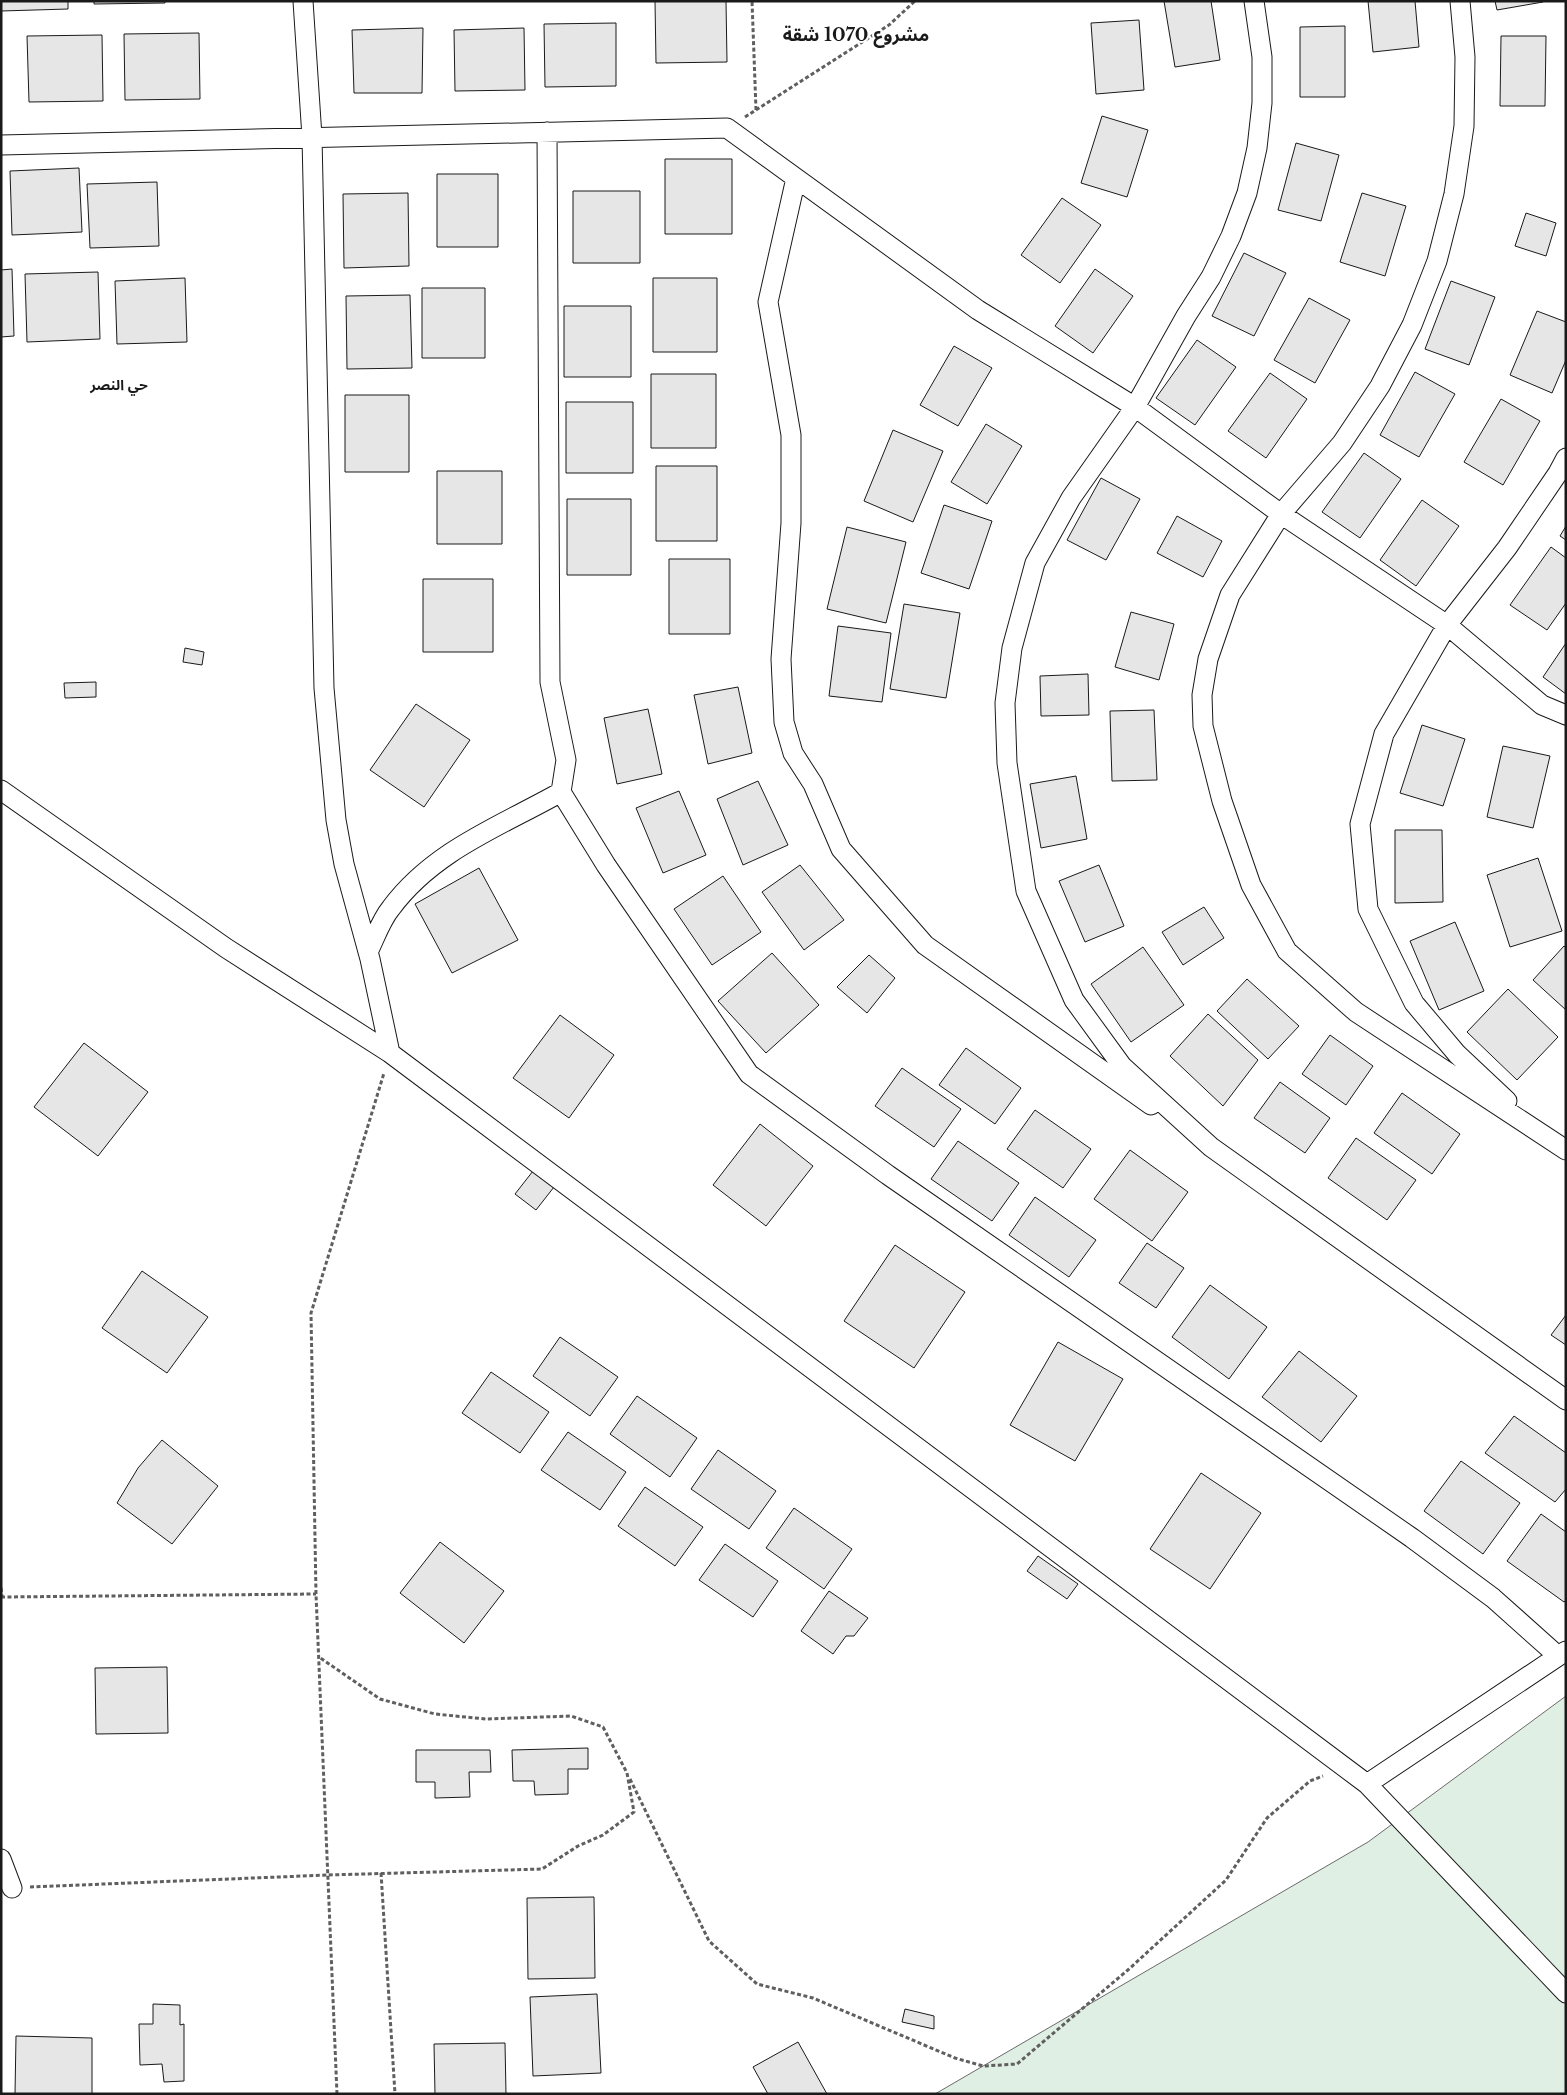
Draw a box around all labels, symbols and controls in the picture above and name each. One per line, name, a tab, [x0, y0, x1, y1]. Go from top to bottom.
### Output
district label: مشروع 1070 شقة	[783, 24, 929, 48]
district label: حي النصر	[89, 376, 148, 396]

